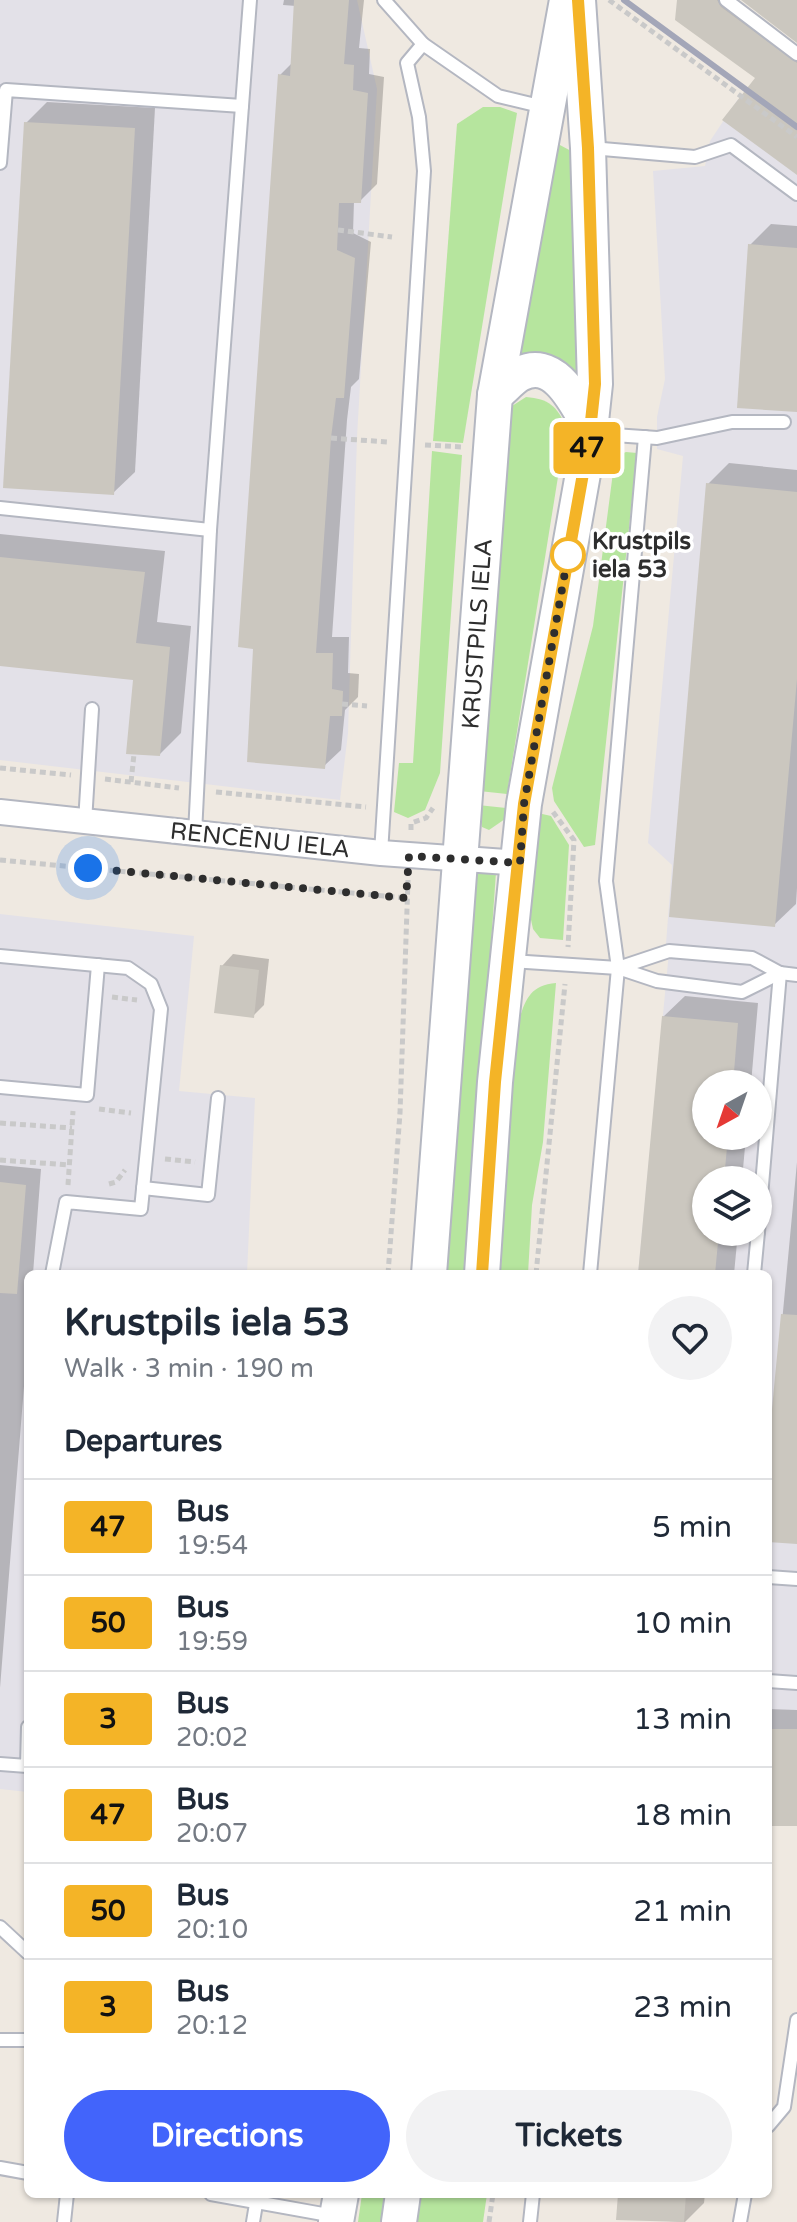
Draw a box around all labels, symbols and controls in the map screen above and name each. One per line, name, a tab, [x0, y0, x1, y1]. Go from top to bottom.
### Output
line badge: 47	[551, 422, 623, 474]
text: 47	[569, 431, 605, 465]
place label: Krustpils iela 53	[592, 527, 691, 584]
street label: KRUSTPILS IELA	[456, 538, 499, 730]
marker: Krustpils iela 53	[551, 538, 585, 572]
street label: RENCĒNU IELA	[169, 817, 351, 864]
your location	[68, 848, 108, 888]
north arrow	[692, 1070, 772, 1150]
map controls	[692, 1070, 772, 1246]
button: layers	[692, 1166, 772, 1246]
button: heart	[648, 1296, 732, 1380]
text: Krustpils iela 53	[64, 1300, 350, 1346]
text: Walk · 3 min · 190 m	[64, 1353, 314, 1384]
text: Departures	[64, 1423, 222, 1460]
text: Bus	[176, 1493, 229, 1530]
text: 5 min	[652, 1509, 732, 1546]
text: 47	[90, 1510, 126, 1544]
text: 19:54	[176, 1530, 248, 1561]
text: Bus	[176, 1589, 229, 1626]
text: 10 min	[633, 1605, 732, 1642]
text: 50	[90, 1606, 126, 1640]
text: 19:59	[176, 1626, 248, 1657]
text: Bus	[176, 1685, 229, 1722]
text: 13 min	[633, 1701, 732, 1738]
text: 3	[99, 1702, 117, 1736]
text: 20:02	[176, 1722, 248, 1753]
text: Bus	[176, 1781, 229, 1818]
text: 18 min	[633, 1797, 732, 1834]
text: 47	[90, 1798, 126, 1832]
text: 20:07	[176, 1818, 248, 1849]
text: Bus	[176, 1877, 229, 1914]
text: 21 min	[633, 1893, 732, 1930]
text: 50	[90, 1894, 126, 1928]
text: 20:10	[176, 1914, 248, 1945]
text: Bus	[176, 1973, 229, 2010]
text: 23 min	[633, 1989, 732, 2026]
text: 3	[99, 1990, 117, 2024]
text: 20:12	[176, 2010, 248, 2041]
button: Directions	[64, 2090, 390, 2182]
button: Tickets	[406, 2090, 732, 2182]

